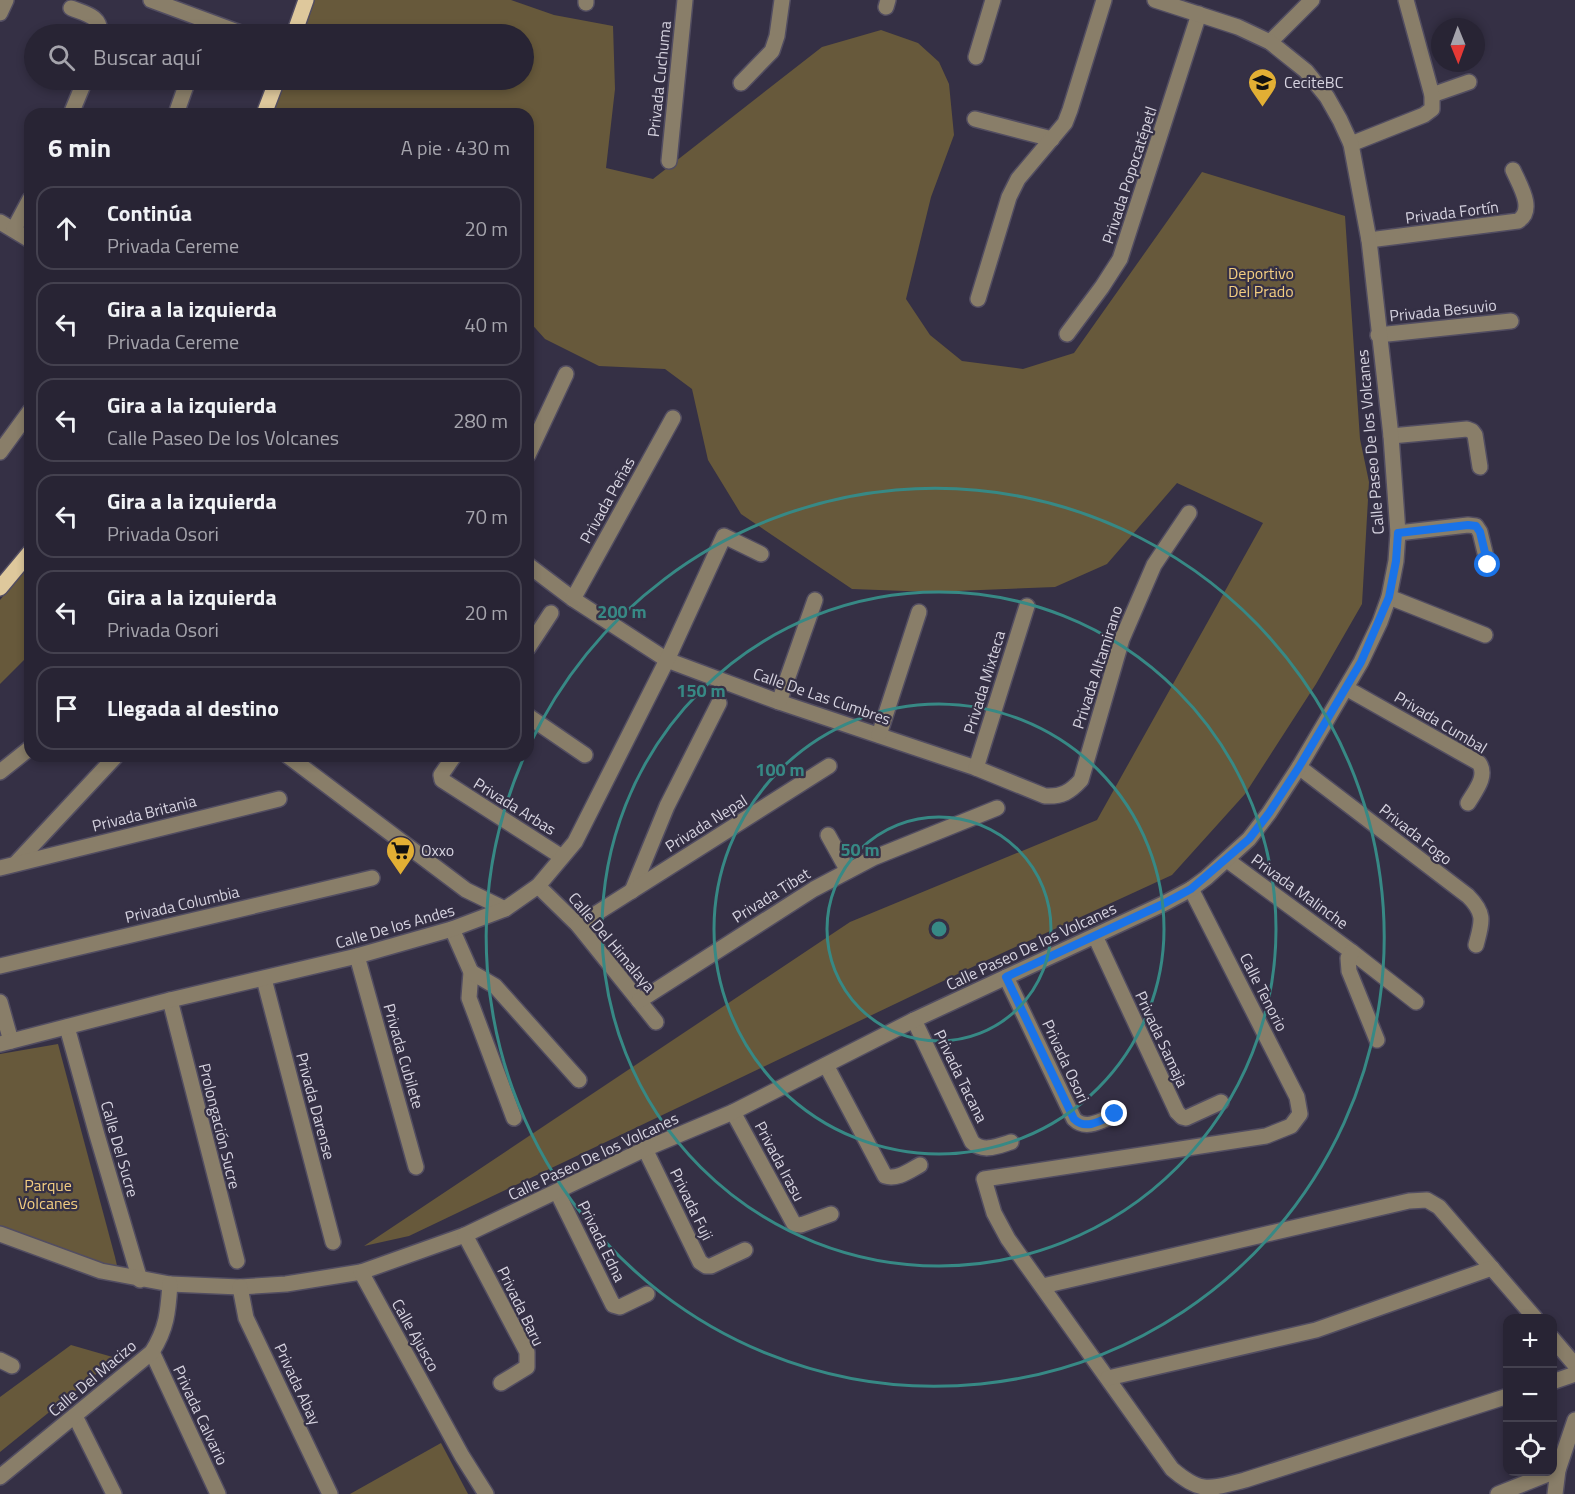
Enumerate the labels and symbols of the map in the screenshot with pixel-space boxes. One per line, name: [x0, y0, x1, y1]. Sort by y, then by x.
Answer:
north arrow: [1431, 18, 1485, 72]
street label: Privada Cuchuma: [641, 20, 677, 138]
school or university icon: CeciteBC: [1247, 66, 1279, 108]
place label: CeciteBC: [1284, 70, 1344, 94]
street label: Privada Popocatépetl: [1095, 103, 1163, 247]
street label: Privada Fortín: [1404, 194, 1500, 230]
park label: Deportivo Del Prado: [1228, 261, 1294, 303]
street label: Privada Besuvio: [1388, 292, 1498, 328]
street label: Calle Paseo De los Volcanes: [1350, 348, 1390, 536]
street label: Privada Peñas: [573, 452, 641, 548]
route start: [1474, 551, 1500, 577]
text: 200 m: [597, 598, 647, 625]
street label: Privada Altamirano: [1066, 602, 1128, 732]
street label: Privada Mixteca: [957, 627, 1011, 737]
street label: Calle De Las Cumbres: [750, 661, 894, 731]
text: 150 m: [676, 677, 726, 704]
street label: Privada Cumbal: [1390, 685, 1492, 759]
text: 100 m: [755, 756, 805, 783]
street label: Privada Arbas: [469, 771, 561, 841]
street label: Privada Britania: [89, 788, 199, 838]
street label: Privada Nepal: [660, 788, 752, 858]
street label: Privada Fogo: [1374, 798, 1458, 870]
supermarket icon: Oxxo: [384, 834, 416, 876]
text: 50 m: [840, 836, 880, 863]
place label: Oxxo: [421, 838, 454, 862]
street label: Privada Malinche: [1246, 847, 1354, 935]
street label: Privada Tibet: [727, 861, 815, 929]
street label: Privada Columbia: [122, 879, 242, 929]
street label: Calle Del Himalaya: [563, 887, 661, 997]
street label: Calle Paseo De los Volcanes: [942, 896, 1120, 996]
street label: Calle De los Andes: [333, 898, 457, 954]
centre of rings: [929, 919, 949, 939]
street label: Calle Tenorio: [1234, 949, 1294, 1035]
street label: Privada Samaja: [1129, 987, 1195, 1091]
street label: Privada Cubilete: [378, 1001, 430, 1111]
street label: Privada Osori: [1036, 1015, 1096, 1107]
street label: Privada Tacana: [928, 1025, 994, 1127]
street label: Privada Darense: [290, 1050, 342, 1162]
street label: Prolongación Sucre: [193, 1061, 247, 1191]
street label: Calle Del Sucre: [95, 1098, 145, 1200]
route end: [1101, 1100, 1127, 1126]
street label: Calle Paseo De los Volcanes: [504, 1106, 682, 1206]
street label: Privada Irasu: [749, 1117, 811, 1205]
street label: Privada Fuji: [664, 1164, 720, 1244]
park label: Parque Volcanes: [18, 1173, 78, 1215]
street label: Privada Edna: [572, 1196, 632, 1286]
street label: Privada Baru: [491, 1262, 551, 1350]
street label: Calle Ajusco: [386, 1294, 446, 1376]
street label: Calle Del Macizo: [43, 1334, 141, 1422]
street label: Privada Abay: [269, 1339, 328, 1429]
street label: Privada Calvario: [167, 1361, 235, 1469]

